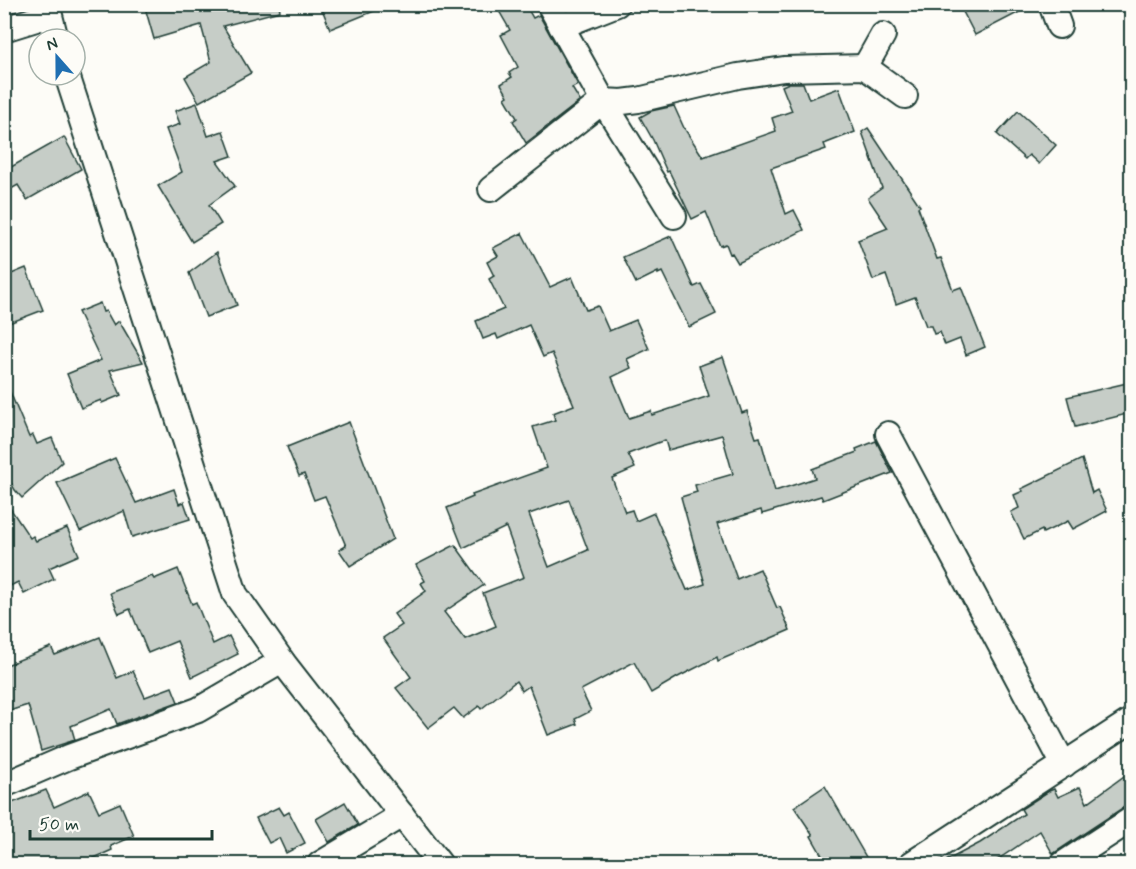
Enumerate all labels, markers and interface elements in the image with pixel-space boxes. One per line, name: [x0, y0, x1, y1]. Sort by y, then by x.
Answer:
north arrow: [27, 27, 87, 87]
text: N: [43, 33, 61, 56]
scale bar: [30, 803, 212, 841]
text: 50 m: [39, 813, 79, 837]

